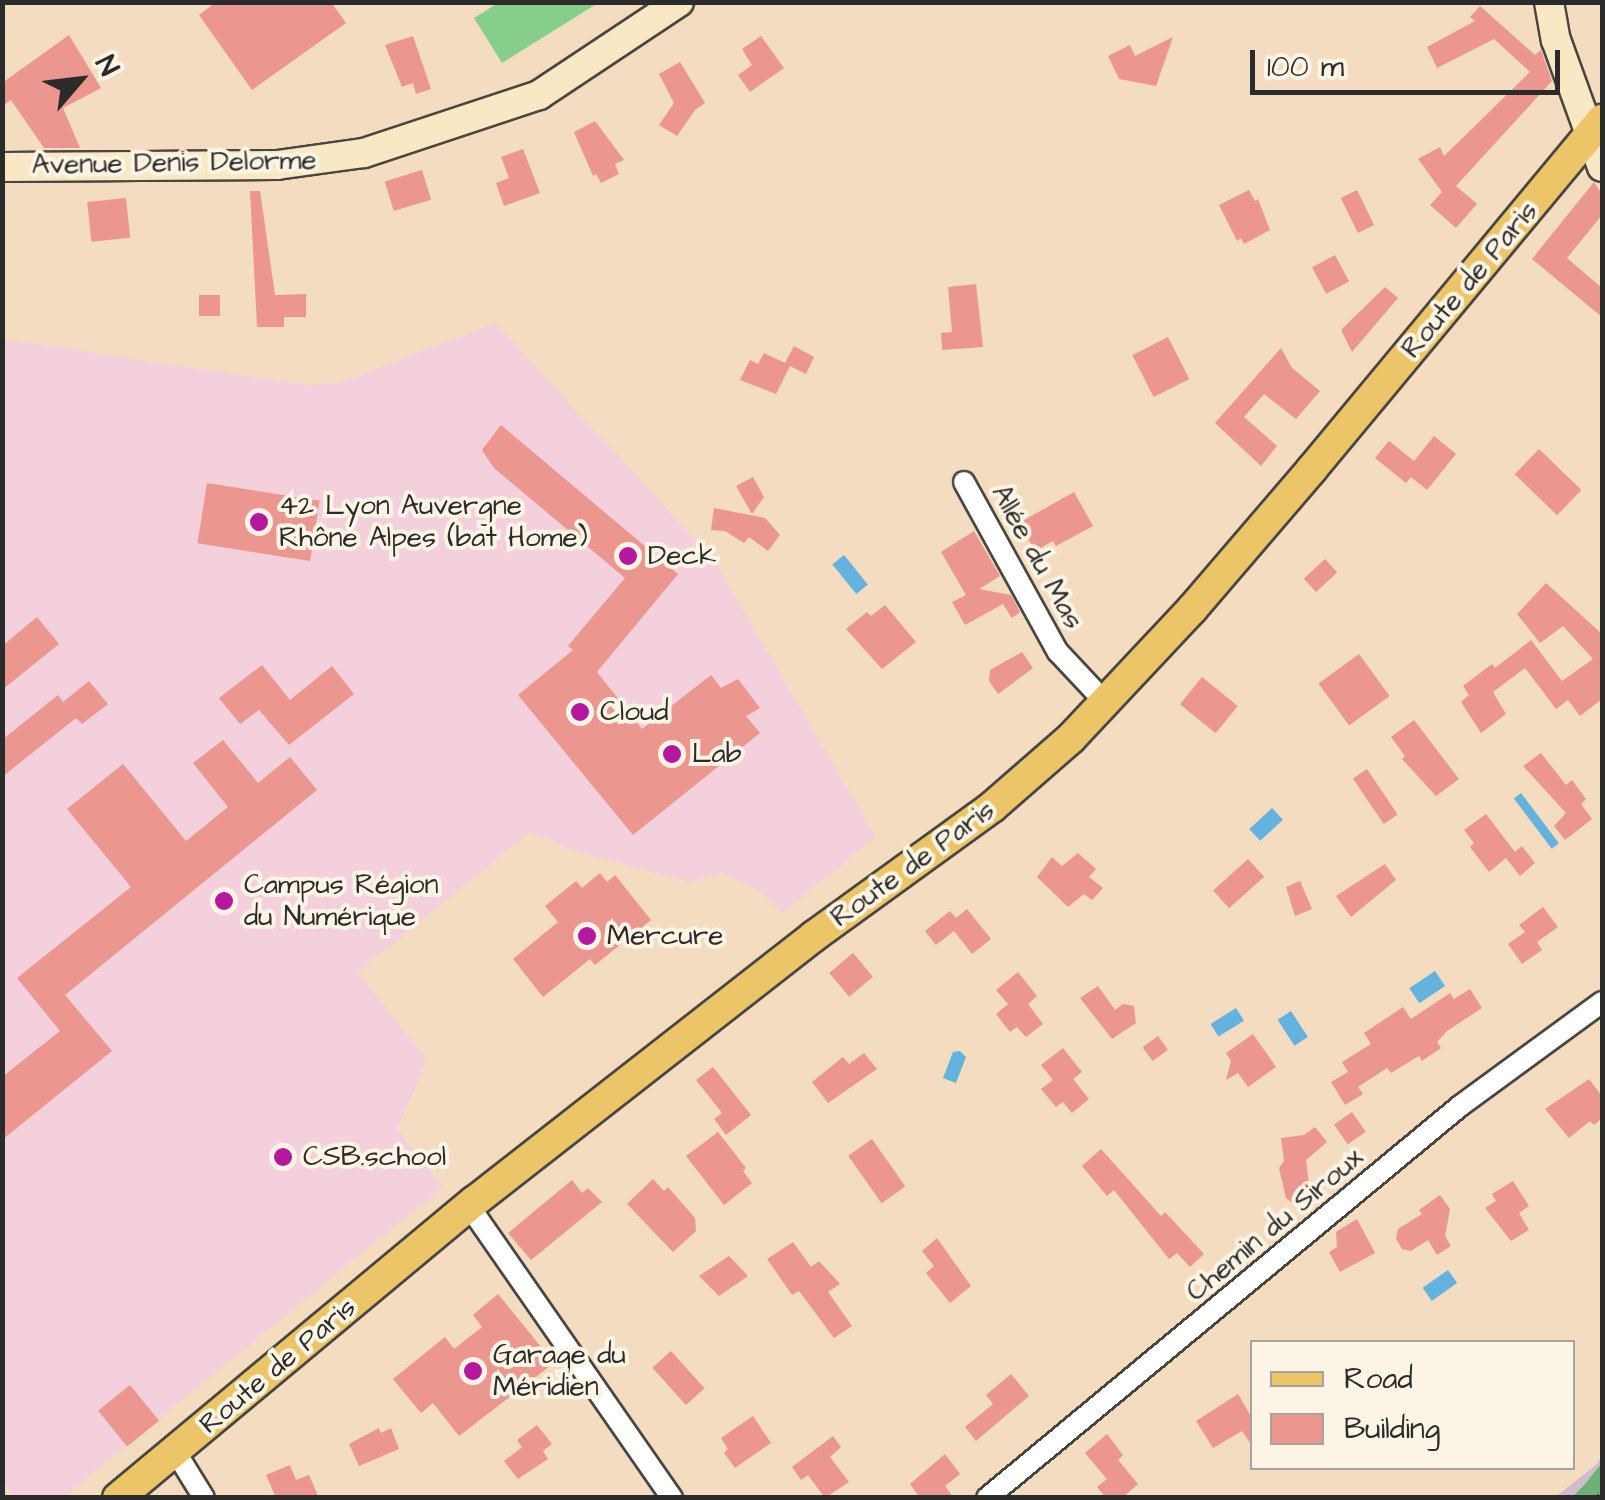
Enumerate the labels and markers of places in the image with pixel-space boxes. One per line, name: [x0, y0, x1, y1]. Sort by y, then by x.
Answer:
place label: 42 Lyon Auvergne Rhône Alpes (bat Home): [279, 489, 588, 555]
marker: 42 Lyon Auvergne Rhône Alpes (bat Home): [248, 511, 270, 533]
place label: Deck: [648, 539, 716, 573]
marker: Deck: [617, 545, 639, 567]
place label: Cloud: [600, 695, 669, 729]
marker: Cloud: [569, 701, 591, 723]
place label: Lab: [692, 737, 741, 771]
marker: Lab: [661, 743, 683, 765]
place label: Campus Région du Numérique: [244, 868, 438, 934]
marker: Campus Région du Numérique: [213, 890, 235, 912]
place label: Mercure: [607, 919, 723, 953]
marker: Mercure: [576, 925, 598, 947]
place label: CSB.school: [303, 1140, 446, 1174]
marker: CSB.school: [272, 1146, 294, 1168]
place label: Garage du Méridien: [493, 1338, 626, 1404]
marker: Garage du Méridien: [462, 1360, 484, 1382]

